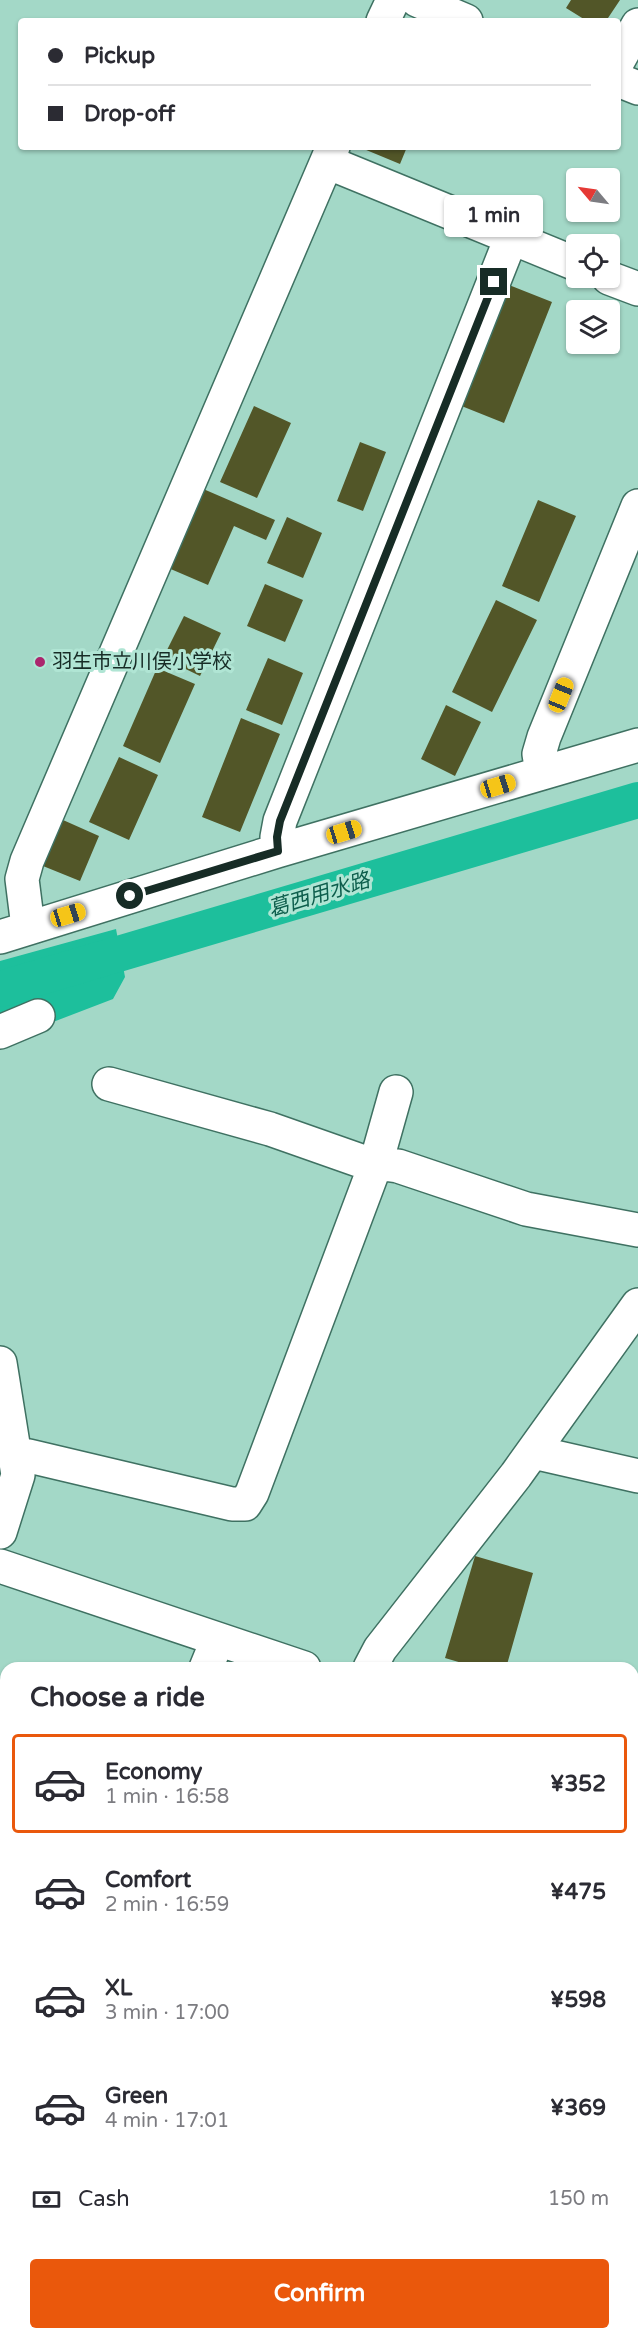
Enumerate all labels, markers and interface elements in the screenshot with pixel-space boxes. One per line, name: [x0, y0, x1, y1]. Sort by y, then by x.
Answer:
text: Pickup: [84, 43, 155, 69]
text: Drop-off: [84, 101, 175, 127]
north arrow: [566, 168, 620, 222]
map controls: [566, 168, 620, 354]
callout: 1 min: [444, 195, 544, 237]
text: 1 min: [467, 204, 520, 228]
button: locate: [566, 234, 620, 288]
route end: [480, 268, 507, 295]
button: layers: [566, 300, 620, 354]
place label: 羽生市立川俣小学校: [52, 650, 232, 674]
marker: 羽生市立川俣小学校: [33, 655, 47, 669]
car: [546, 675, 576, 715]
car: [478, 772, 518, 800]
car: [324, 818, 364, 846]
water label: 葛西用水路: [265, 867, 375, 922]
route start: [116, 882, 143, 909]
car: [48, 901, 88, 929]
text: Choose a ride: [30, 1681, 205, 1714]
icon: car: [33, 1757, 87, 1811]
text: Economy: [105, 1759, 202, 1785]
text: ¥352: [550, 1771, 606, 1797]
text: 1 min · 16:58: [105, 1785, 229, 1809]
icon: car: [33, 1865, 87, 1919]
text: Comfort: [105, 1867, 191, 1893]
text: ¥475: [550, 1879, 606, 1905]
text: 2 min · 16:59: [105, 1893, 229, 1917]
icon: car: [33, 1973, 87, 2027]
text: XL: [105, 1975, 132, 2001]
text: ¥598: [550, 1987, 606, 2013]
text: 3 min · 17:00: [105, 2001, 229, 2025]
icon: car: [33, 2081, 87, 2135]
text: Green: [105, 2083, 168, 2109]
text: ¥369: [550, 2095, 606, 2121]
text: 4 min · 17:01: [105, 2109, 229, 2133]
icon: cash: [30, 2183, 63, 2216]
text: Cash: [78, 2186, 130, 2212]
text: 150 m: [548, 2187, 609, 2211]
button: Confirm: [30, 2259, 609, 2328]

